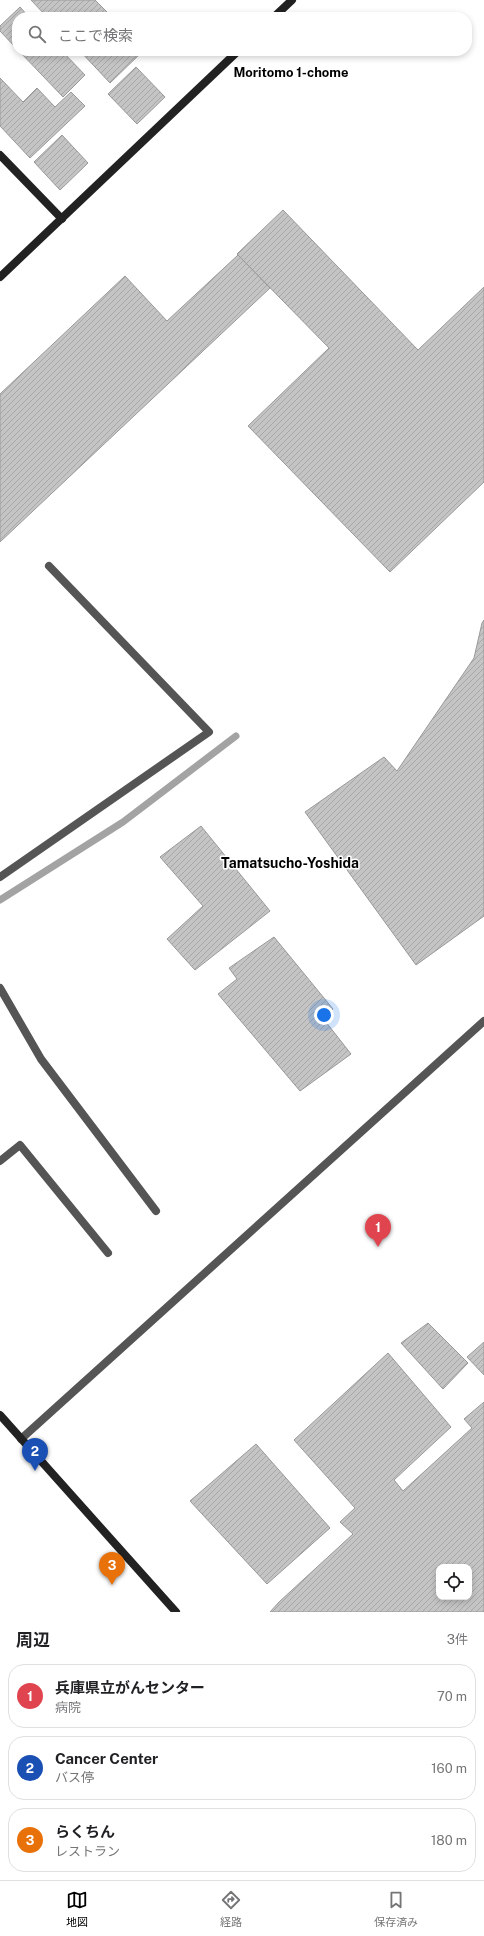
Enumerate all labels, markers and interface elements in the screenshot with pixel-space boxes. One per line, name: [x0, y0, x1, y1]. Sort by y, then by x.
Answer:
search box: [12, 12, 472, 56]
icon: search: [26, 23, 48, 45]
text: ここで検索: [58, 27, 133, 44]
district label: Moritomo 1-chome: [234, 65, 349, 80]
district label: Tamatsucho-Yoshida: [221, 855, 359, 871]
your location: [314, 1005, 334, 1025]
pin: 1: [365, 1214, 391, 1247]
pin: 2: [22, 1438, 48, 1471]
pin: 3: [99, 1552, 125, 1585]
map controls: [436, 1564, 472, 1600]
button: locate: [436, 1564, 472, 1600]
text: 周辺: [16, 1630, 50, 1650]
text: 3件: [447, 1632, 468, 1647]
text: 兵庫県立がんセンター: [55, 1679, 205, 1696]
text: 1: [27, 1689, 33, 1704]
text: 70 m: [437, 1689, 467, 1704]
text: 病院: [55, 1700, 81, 1715]
text: Cancer Center: [55, 1750, 158, 1767]
text: 2: [26, 1761, 34, 1776]
text: 160 m: [431, 1761, 467, 1776]
text: バス停: [55, 1770, 94, 1785]
text: らくちん: [55, 1823, 115, 1840]
text: 3: [26, 1833, 34, 1848]
text: 180 m: [431, 1833, 467, 1848]
text: レストラン: [55, 1844, 120, 1859]
tab: 地図: [66, 1889, 88, 1929]
tab: 経路: [220, 1889, 242, 1929]
tab: 保存済み: [374, 1889, 418, 1929]

